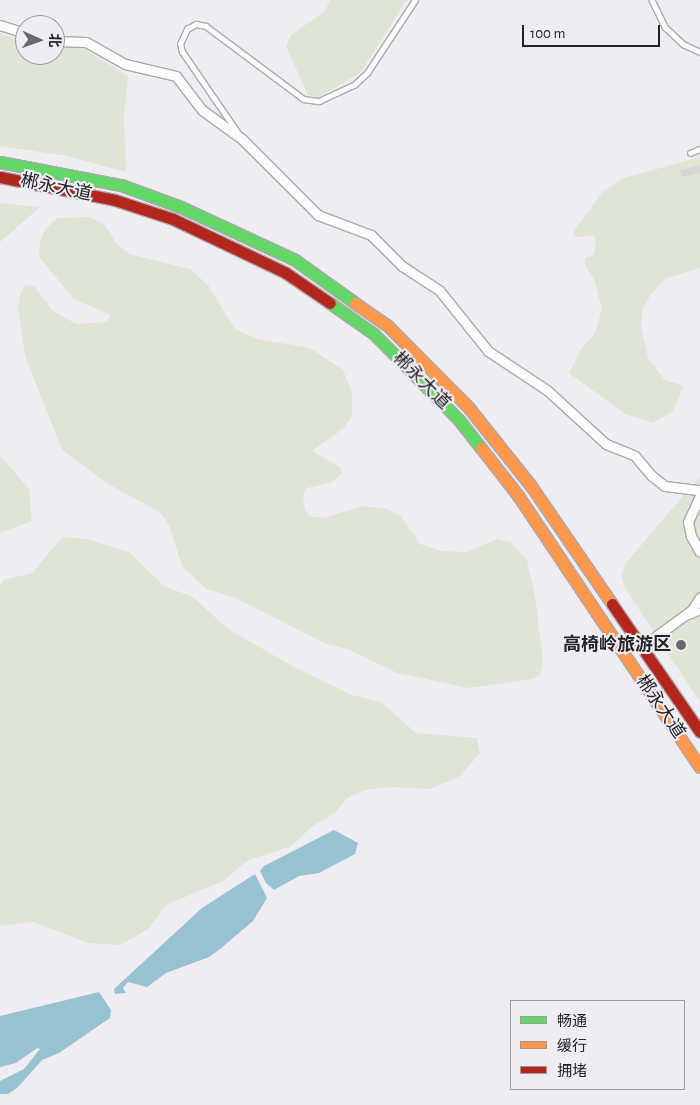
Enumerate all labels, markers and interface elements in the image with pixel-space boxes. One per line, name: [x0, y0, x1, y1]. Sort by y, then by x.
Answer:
north arrow: [15, 15, 65, 65]
scale bar: [525, 15, 662, 47]
text: 100 m: [530, 26, 565, 41]
text: 北: [47, 33, 61, 48]
street label: 郴永大道: [19, 170, 93, 206]
street label: 郴永大道: [388, 348, 454, 414]
place label: 高椅岭旅游区: [563, 634, 671, 656]
marker: 高椅岭旅游区: [675, 639, 687, 651]
street label: 郴永大道: [631, 671, 689, 743]
legend: [510, 1000, 685, 1090]
text: 畅通: [557, 1014, 587, 1029]
text: 缓行: [557, 1039, 587, 1054]
text: 拥堵: [557, 1064, 587, 1079]

